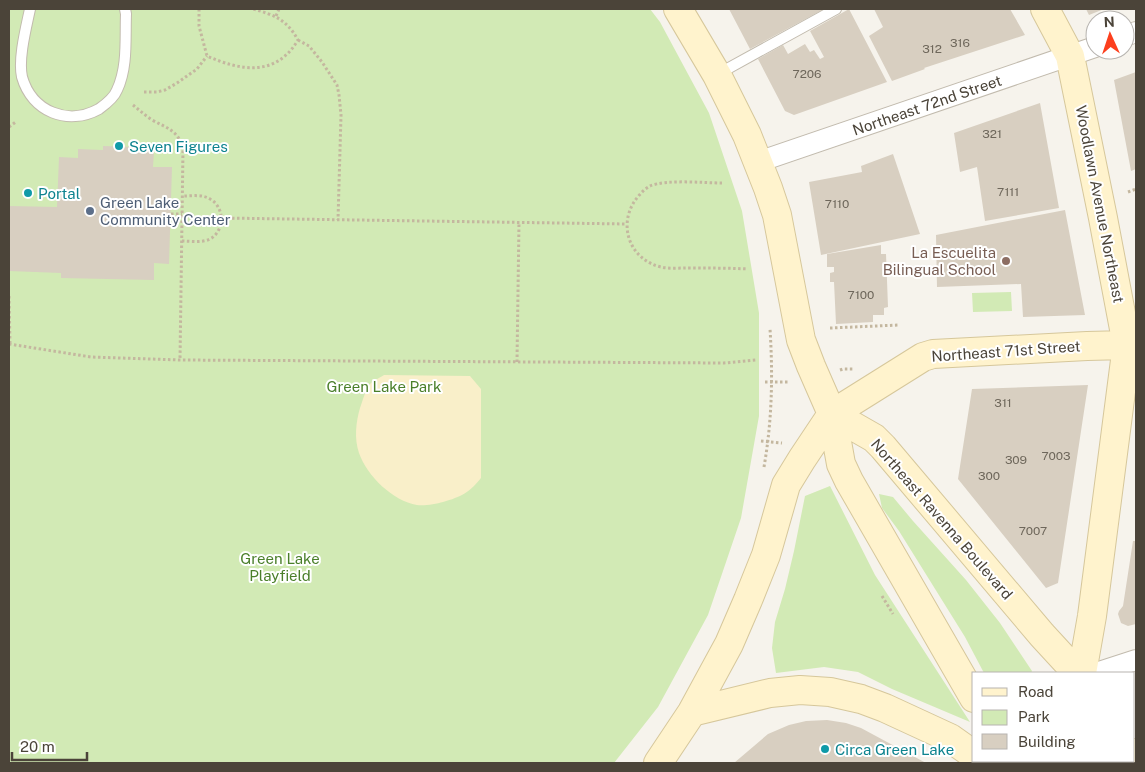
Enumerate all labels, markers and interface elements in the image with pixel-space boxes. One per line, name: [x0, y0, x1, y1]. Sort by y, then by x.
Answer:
north arrow: [1085, 10, 1135, 60]
text: N: [1103, 14, 1115, 30]
house number: 316: [950, 36, 970, 50]
house number: 312: [922, 42, 942, 56]
house number: 7206: [792, 67, 822, 81]
street label: Northeast 72nd Street: [850, 71, 1004, 139]
street label: Woodlawn Avenue Northeast: [1072, 104, 1128, 304]
house number: 321: [982, 127, 1002, 141]
place label: Seven Figures: [129, 138, 228, 155]
marker: Seven Figures: [113, 140, 125, 152]
place label: Portal: [38, 185, 80, 202]
house number: 7111: [997, 185, 1019, 199]
marker: Portal: [22, 187, 34, 199]
place label: Green Lake Community Center: [100, 194, 231, 228]
house number: 7110: [825, 197, 849, 211]
marker: Green Lake Community Center: [84, 205, 96, 217]
place label: La Escuelita Bilingual School: [883, 244, 996, 278]
marker: La Escuelita Bilingual School: [1000, 255, 1012, 267]
house number: 7100: [848, 288, 874, 302]
street label: Northeast 71st Street: [931, 337, 1081, 365]
park label: Green Lake Park: [327, 378, 441, 395]
house number: 311: [994, 396, 1012, 410]
street label: Northeast Ravenna Boulevard: [868, 435, 1016, 603]
house number: 7003: [1041, 449, 1071, 463]
house number: 309: [1005, 453, 1027, 467]
house number: 300: [978, 469, 1000, 483]
house number: 7007: [1019, 524, 1047, 538]
park label: Green Lake Playfield: [240, 550, 320, 584]
legend: [972, 672, 1135, 762]
text: Road: [1018, 683, 1054, 700]
text: Park: [1018, 708, 1050, 725]
scale bar: [12, 730, 88, 762]
text: Building: [1018, 733, 1076, 750]
text: 20 m: [20, 738, 55, 755]
place label: Circa Green Lake: [835, 741, 954, 758]
marker: Circa Green Lake: [819, 743, 831, 755]

